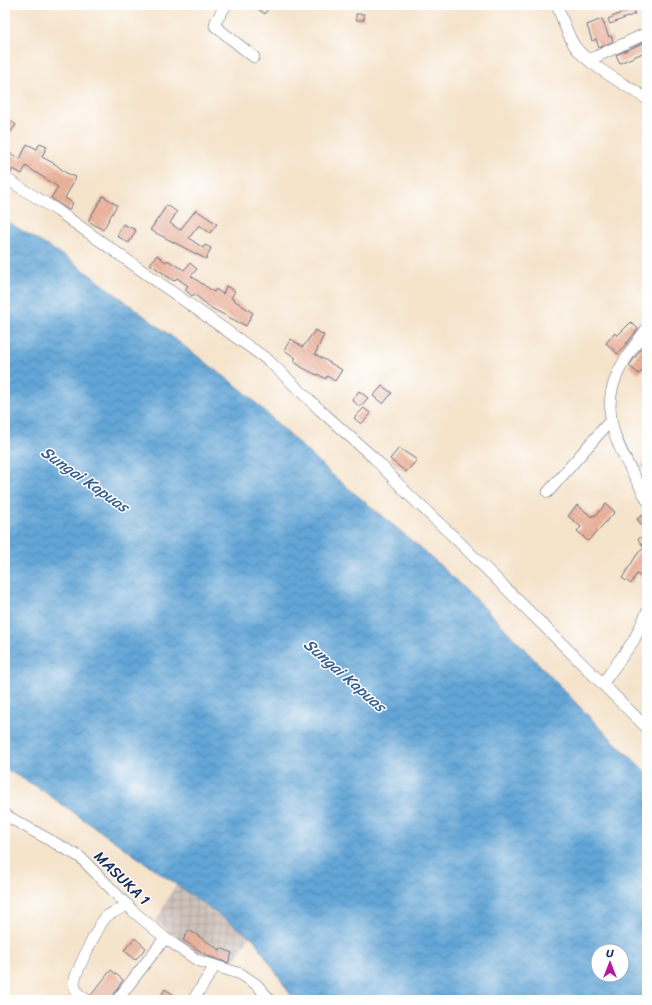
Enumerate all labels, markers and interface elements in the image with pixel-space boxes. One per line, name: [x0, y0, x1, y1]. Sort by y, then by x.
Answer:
water label: Sungai Kapuas: [35, 438, 137, 522]
water label: Sungai Kapuas: [297, 631, 395, 721]
street label: MASUKA 1: [88, 844, 156, 912]
north arrow: [590, 943, 630, 983]
text: U: [606, 944, 614, 963]

